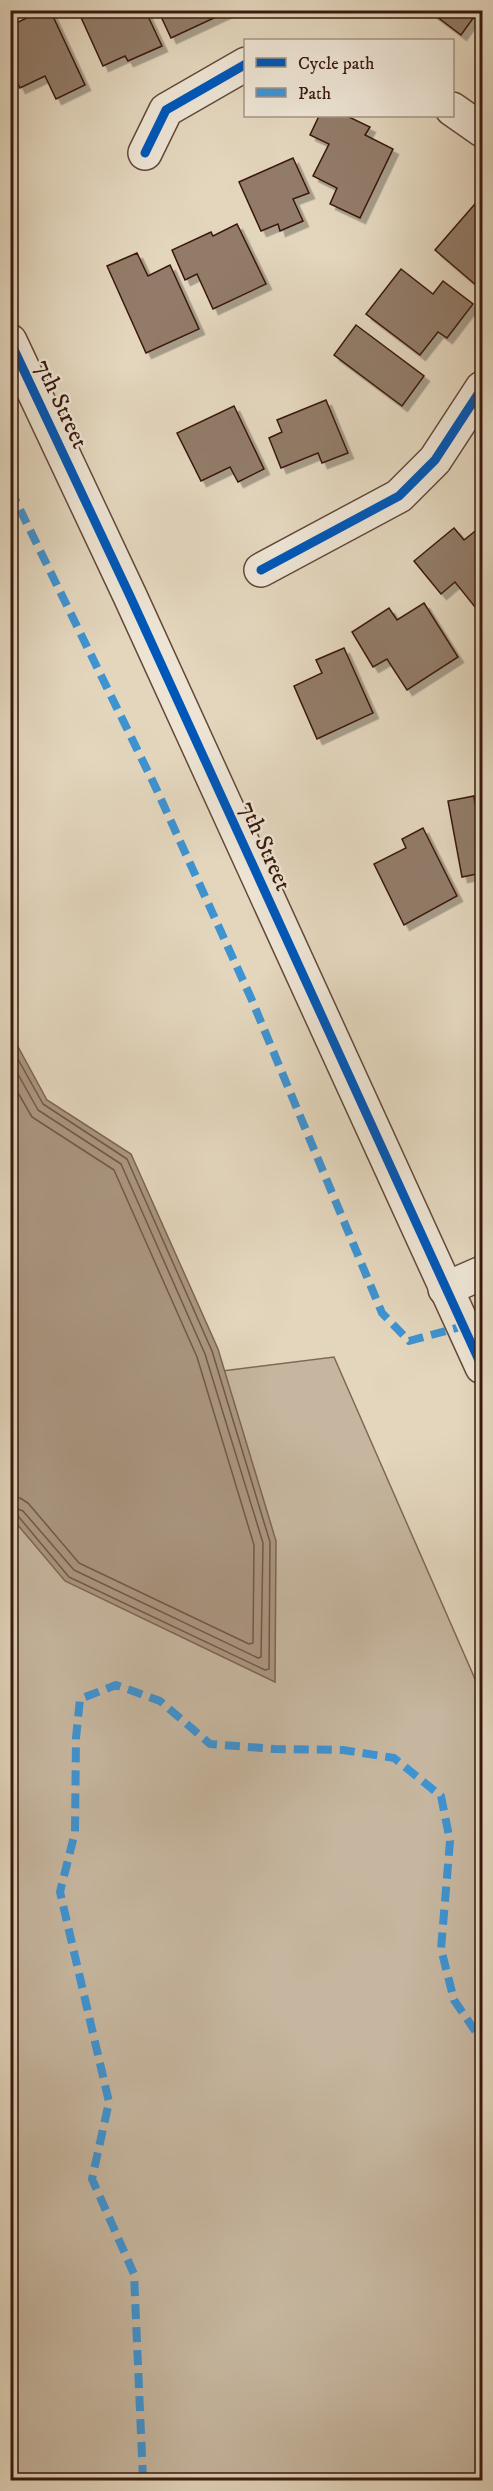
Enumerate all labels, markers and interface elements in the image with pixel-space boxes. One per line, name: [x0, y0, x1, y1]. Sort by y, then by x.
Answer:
legend: [244, 39, 454, 117]
text: Cycle path: [298, 53, 375, 75]
text: Path: [298, 83, 332, 105]
street label: 7th Street: [27, 355, 95, 454]
street label: 7th Street: [232, 797, 298, 896]

